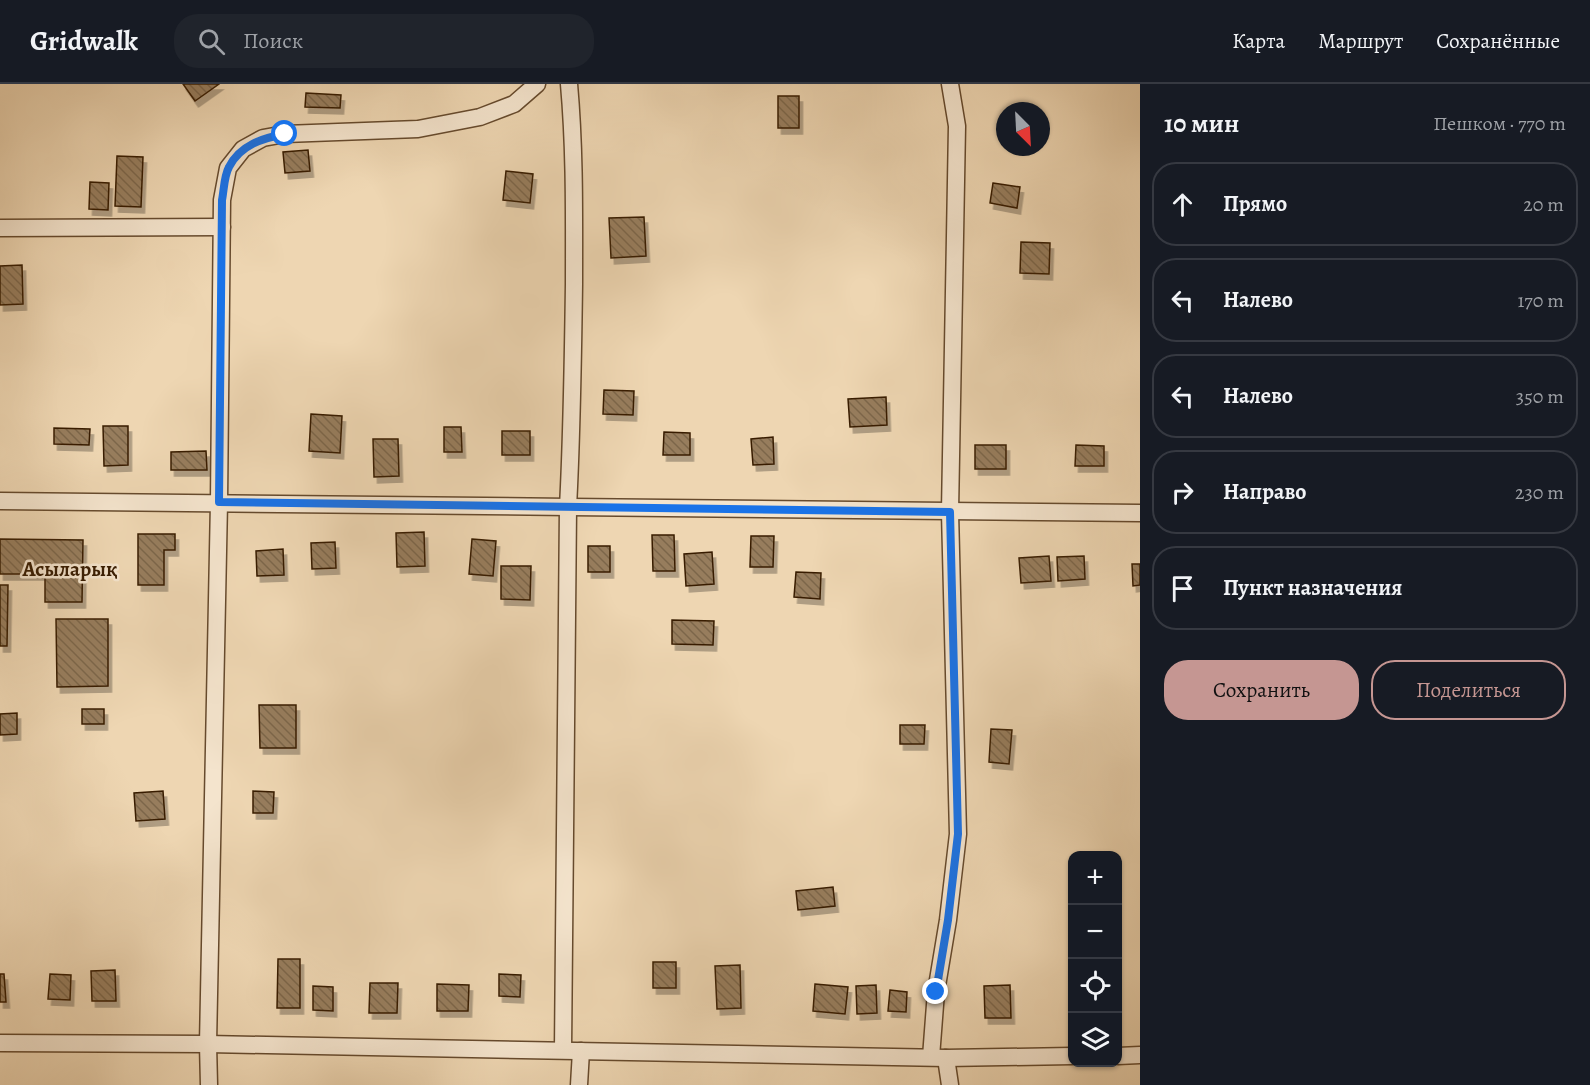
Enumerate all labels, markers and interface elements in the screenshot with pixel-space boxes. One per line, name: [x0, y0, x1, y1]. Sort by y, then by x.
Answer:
search box: [174, 14, 594, 68]
text: Gridwalk: [30, 22, 138, 60]
icon: search: [195, 25, 228, 58]
text: Поиск: [243, 26, 303, 56]
text: Карта: [1232, 27, 1285, 55]
text: Маршрут: [1318, 27, 1403, 55]
text: Сохранённые: [1436, 27, 1560, 55]
north arrow: [996, 102, 1050, 156]
text: 10 мин: [1164, 106, 1239, 141]
text: Пешком · 770 m: [1433, 110, 1566, 137]
route start: [271, 120, 297, 146]
icon: ahead: [1166, 188, 1199, 221]
text: Прямо: [1223, 189, 1287, 219]
text: 20 m: [1523, 191, 1564, 218]
icon: left: [1166, 284, 1199, 317]
text: Налево: [1223, 285, 1293, 315]
text: 170 m: [1518, 287, 1564, 314]
icon: left: [1166, 380, 1199, 413]
text: Налево: [1223, 381, 1293, 411]
text: 350 m: [1516, 383, 1564, 410]
icon: right: [1166, 476, 1199, 509]
text: Направо: [1223, 477, 1306, 507]
text: 230 m: [1515, 479, 1564, 506]
district label: Асыларық: [22, 555, 118, 583]
icon: arrive: [1166, 572, 1199, 605]
text: Пункт назначения: [1223, 573, 1402, 603]
button: Сохранить: [1164, 660, 1359, 720]
button: Поделиться: [1371, 660, 1566, 720]
map controls: [1068, 851, 1122, 1067]
button: +: [1068, 851, 1122, 905]
button: −: [1068, 905, 1122, 959]
button: locate: [1068, 959, 1122, 1013]
route end: [922, 978, 948, 1004]
button: layers: [1068, 1013, 1122, 1067]

